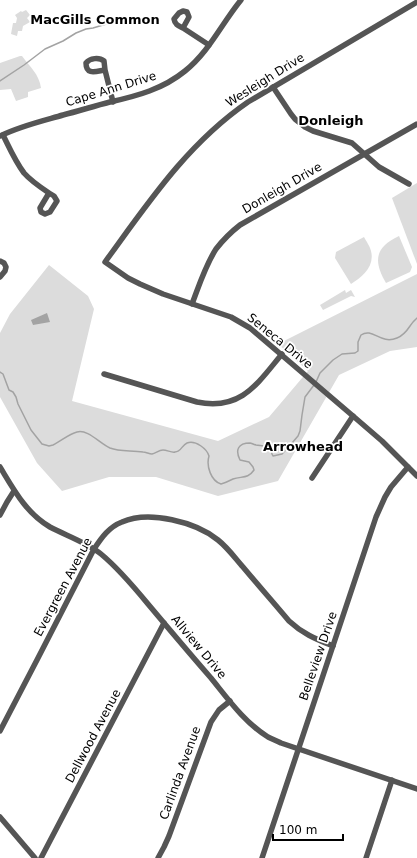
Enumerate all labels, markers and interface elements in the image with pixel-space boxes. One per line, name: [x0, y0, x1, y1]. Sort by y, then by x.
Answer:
district label: MacGills Common: [30, 12, 160, 27]
street label: Wesleigh Drive: [223, 50, 307, 110]
street label: Cape Ann Drive: [64, 69, 158, 109]
district label: Donleigh: [298, 113, 364, 128]
street label: Donleigh Drive: [240, 160, 324, 216]
street label: Seneca Drive: [245, 310, 315, 372]
district label: Arrowhead: [263, 439, 343, 454]
street label: Evergreen Avenue: [31, 535, 95, 639]
street label: Belleview Drive: [296, 610, 340, 702]
street label: Allview Drive: [168, 612, 230, 682]
street label: Dellwood Avenue: [62, 687, 124, 785]
street label: Carlinda Avenue: [157, 724, 203, 822]
scale bar: [273, 816, 343, 842]
text: 100 m: [279, 823, 317, 837]

